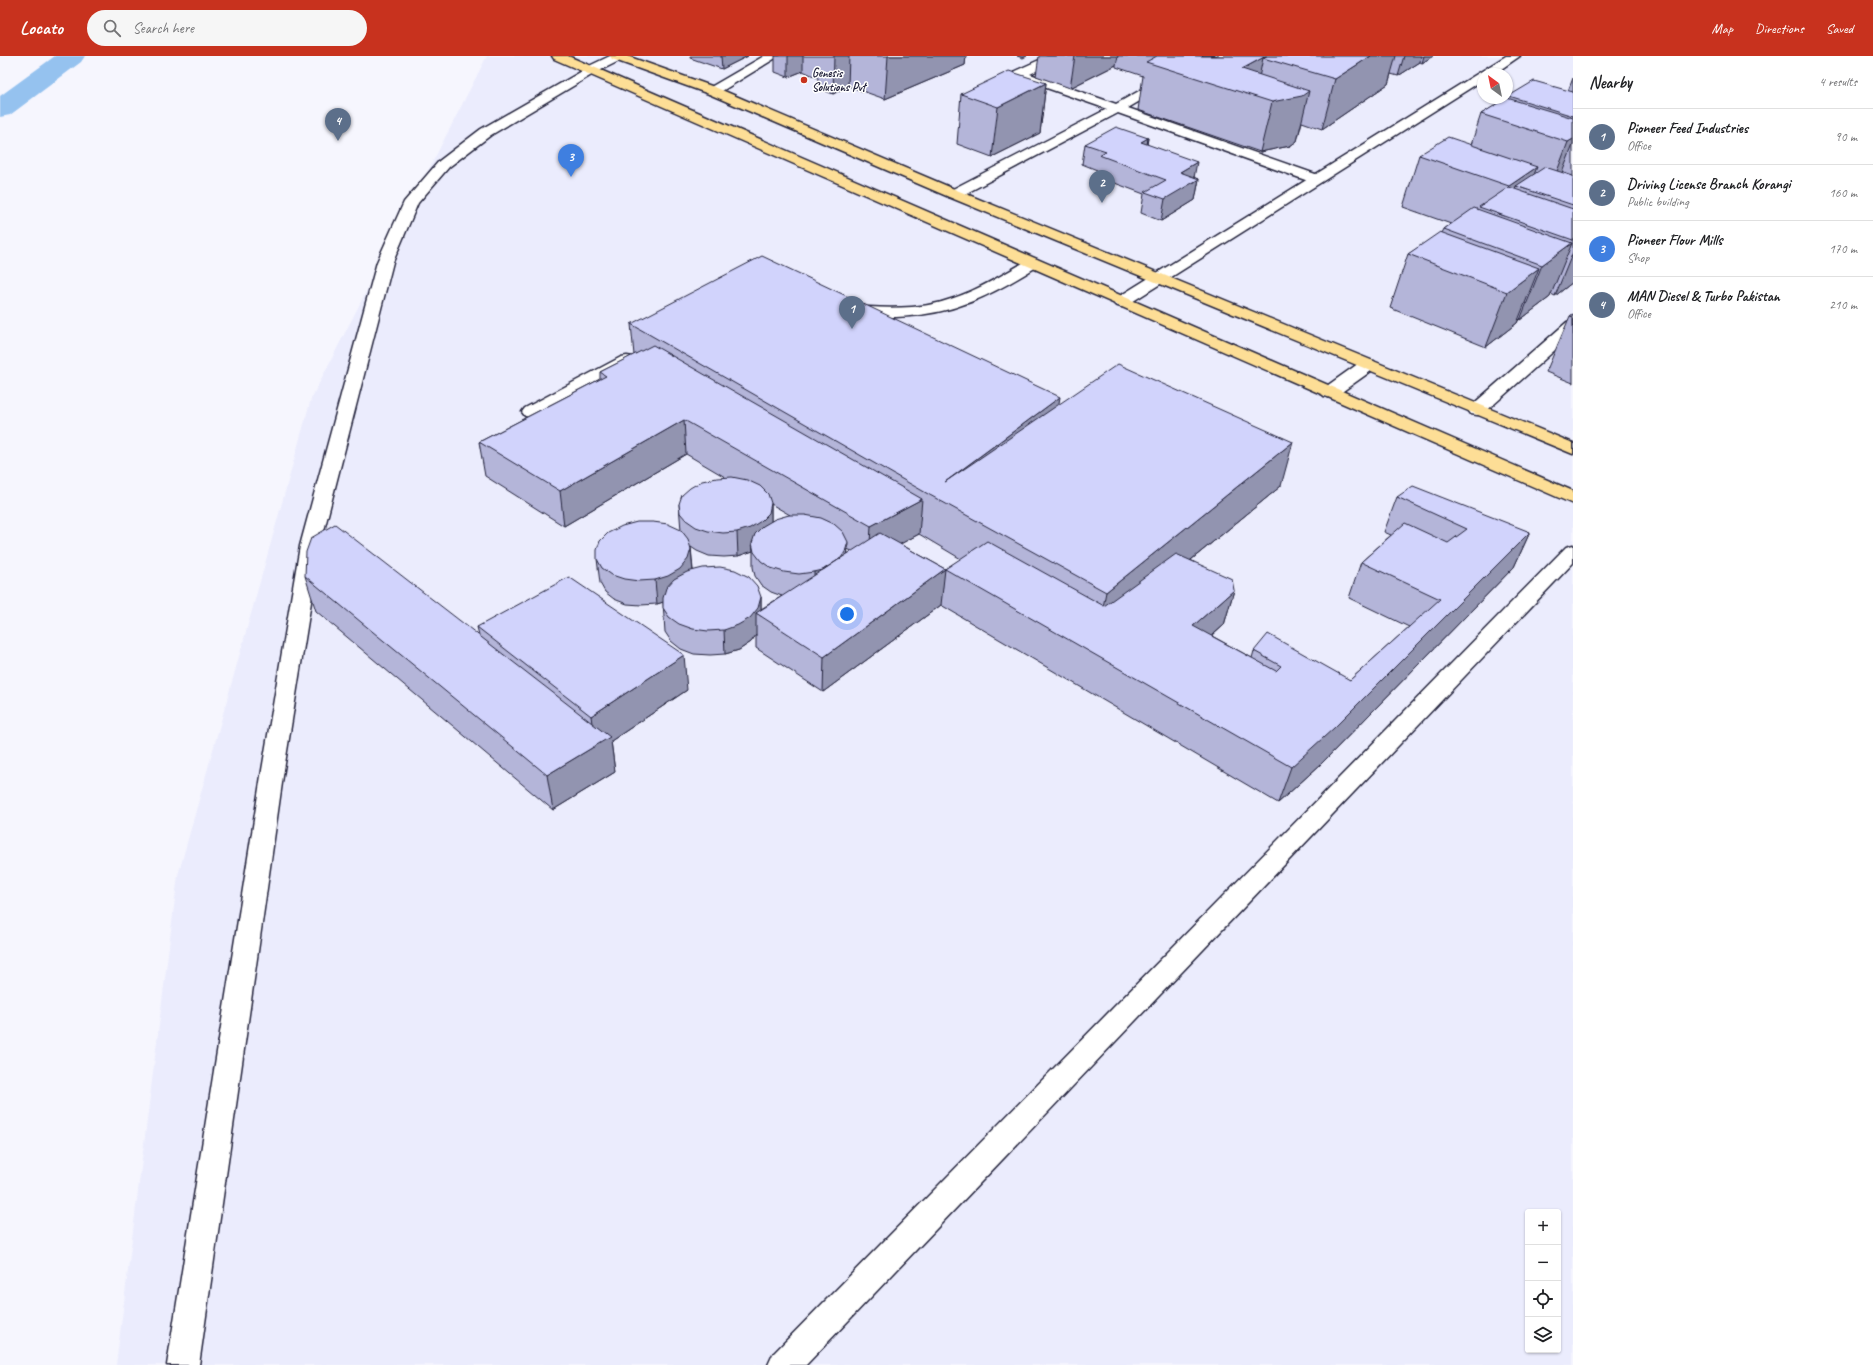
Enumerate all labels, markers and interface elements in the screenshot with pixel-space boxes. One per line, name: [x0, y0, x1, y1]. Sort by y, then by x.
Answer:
search box: [87, 10, 367, 46]
text: Locato: [20, 16, 63, 40]
icon: search: [101, 17, 123, 39]
text: Search here: [133, 19, 194, 38]
text: Map: [1712, 20, 1733, 37]
text: Directions: [1755, 20, 1804, 37]
text: Saved: [1826, 20, 1853, 37]
place label: Genesis Solutions Pvt: [812, 65, 868, 95]
north arrow: [1477, 68, 1513, 104]
text: Nearby: [1589, 72, 1632, 93]
text: 4 results: [1819, 74, 1857, 90]
marker: Genesis Solutions Pvt: [799, 75, 809, 85]
pin: 4: [325, 108, 351, 141]
text: Pioneer Feed Industries: [1627, 119, 1748, 138]
text: 1: [1599, 129, 1605, 145]
text: 90 m: [1835, 129, 1857, 145]
text: Office: [1627, 138, 1651, 154]
pin: 3: [558, 144, 584, 177]
pin: 2: [1089, 170, 1115, 203]
text: Driving License Branch Korangi: [1627, 175, 1790, 194]
text: 2: [1599, 185, 1605, 201]
text: 160 m: [1829, 185, 1857, 201]
text: Public building: [1627, 194, 1689, 210]
text: Pioneer Flour Mills: [1627, 231, 1723, 250]
text: 3: [1599, 241, 1605, 257]
text: 170 m: [1829, 241, 1857, 257]
text: Shop: [1627, 250, 1649, 266]
text: MAN Diesel & Turbo Pakistan: [1627, 287, 1780, 306]
pin: 1: [839, 296, 865, 329]
text: 4: [1599, 297, 1605, 313]
text: 210 m: [1829, 297, 1857, 313]
text: Office: [1627, 306, 1651, 322]
your location: [837, 604, 857, 624]
map controls: [1525, 1209, 1561, 1353]
button: +: [1525, 1209, 1561, 1245]
button: −: [1525, 1245, 1561, 1281]
button: locate: [1525, 1281, 1561, 1317]
button: layers: [1525, 1317, 1561, 1353]

